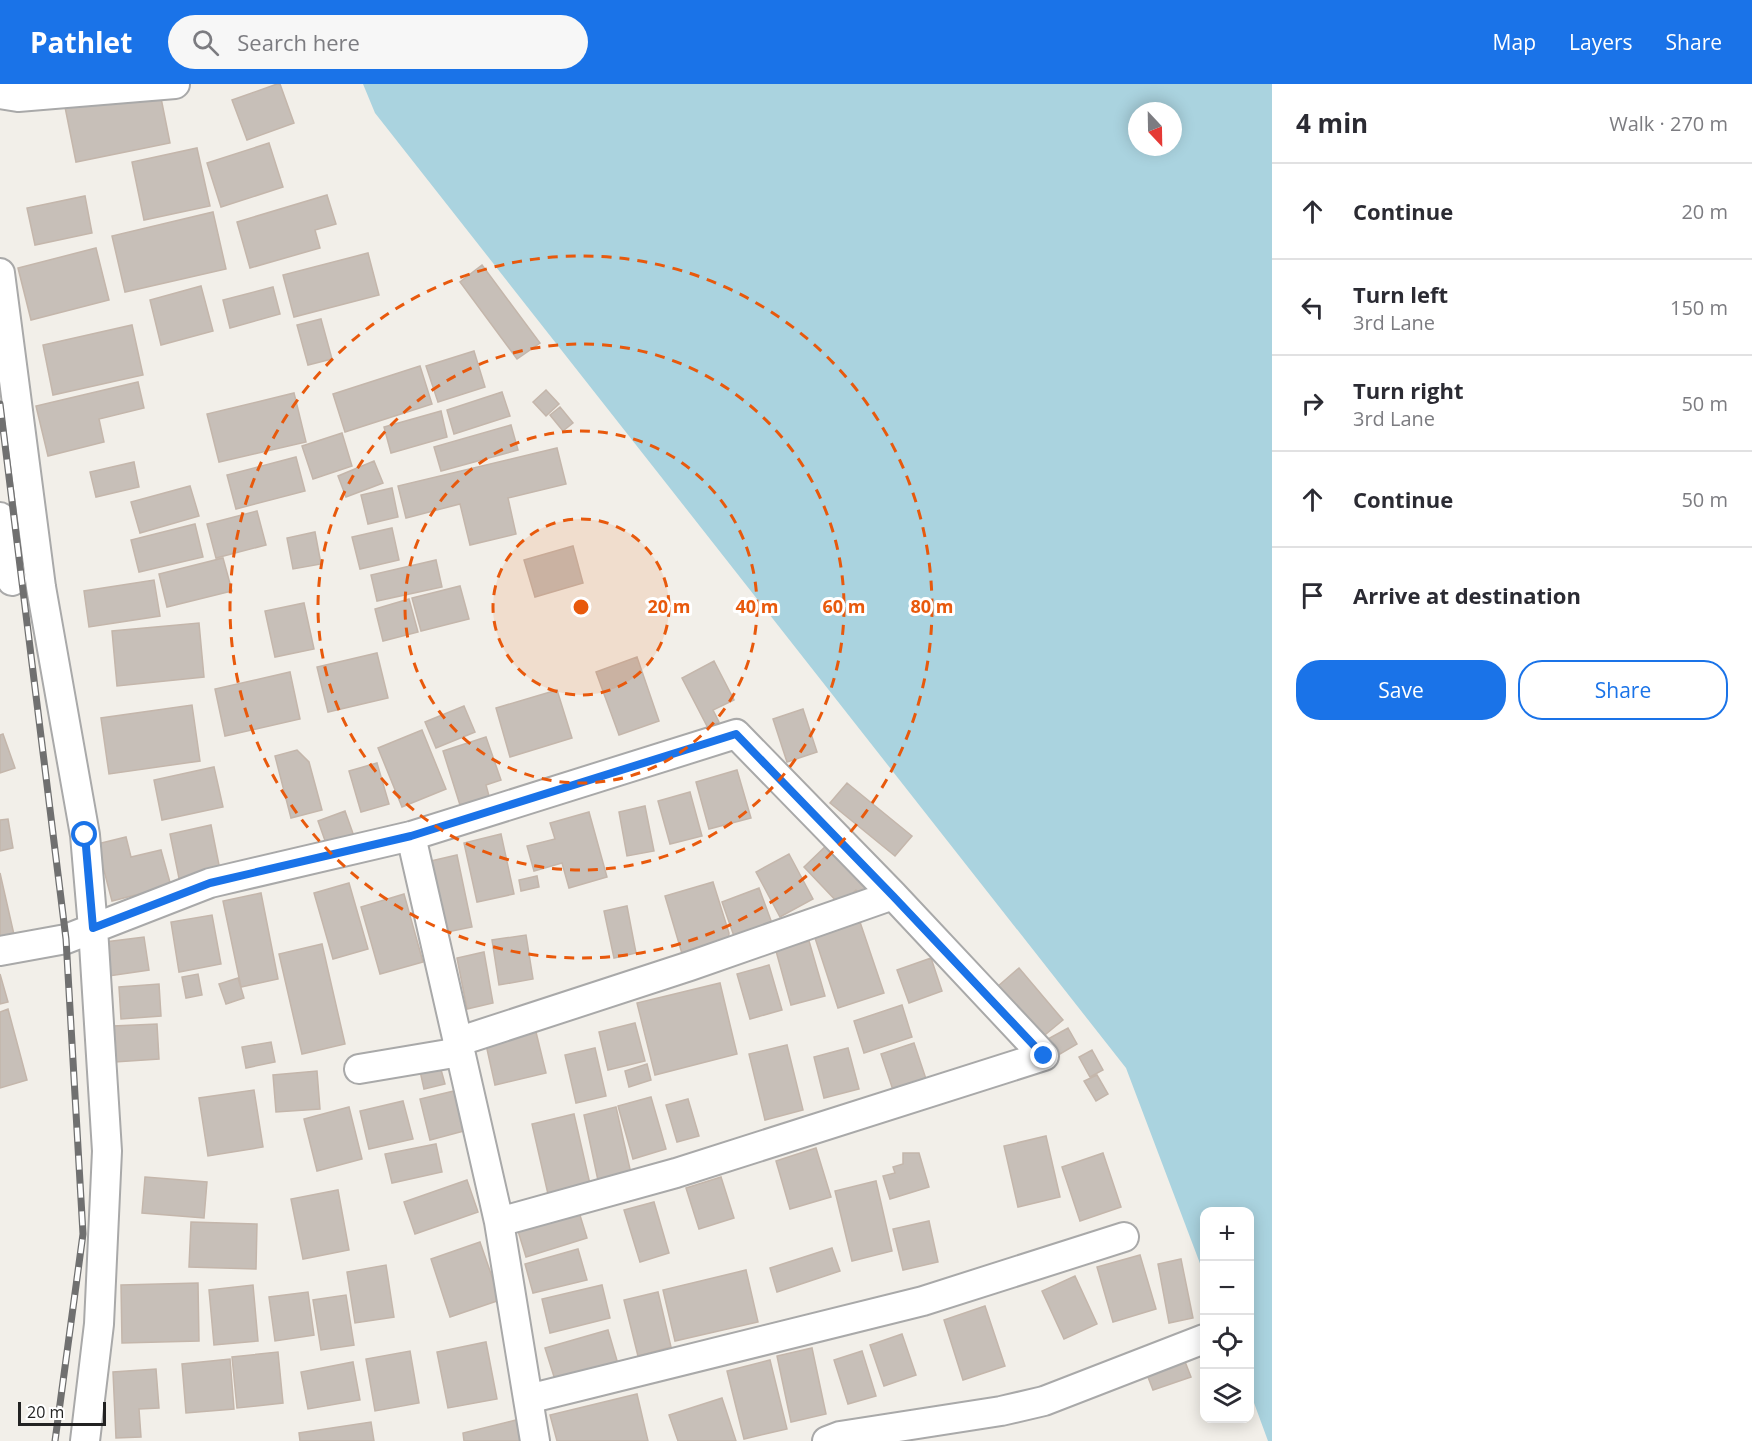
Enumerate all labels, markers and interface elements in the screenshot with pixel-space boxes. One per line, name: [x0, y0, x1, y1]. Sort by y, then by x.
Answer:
search box: [168, 15, 588, 69]
text: Pathlet: [30, 23, 132, 61]
icon: search: [189, 26, 222, 59]
text: Search here: [237, 27, 360, 57]
text: Map: [1493, 28, 1536, 56]
text: Layers: [1569, 28, 1633, 56]
text: Share: [1666, 28, 1722, 56]
north arrow: [1128, 102, 1182, 156]
text: 4 min: [1296, 105, 1368, 141]
text: Walk · 270 m: [1609, 110, 1728, 137]
icon: ahead: [1296, 195, 1329, 228]
text: Continue: [1353, 196, 1453, 226]
text: 20 m: [1681, 198, 1728, 225]
text: Turn left: [1353, 279, 1448, 309]
icon: left: [1296, 291, 1329, 324]
text: 150 m: [1670, 294, 1728, 321]
text: 3rd Lane: [1353, 309, 1435, 336]
text: Turn right: [1353, 375, 1464, 405]
icon: right: [1296, 387, 1329, 420]
text: 50 m: [1681, 390, 1728, 417]
text: 3rd Lane: [1353, 405, 1435, 432]
icon: ahead: [1296, 483, 1329, 516]
text: Continue: [1353, 484, 1453, 514]
text: 50 m: [1681, 486, 1728, 513]
icon: arrive: [1296, 579, 1329, 612]
text: Arrive at destination: [1353, 580, 1581, 610]
text: 20 m: [648, 594, 690, 618]
text: 40 m: [736, 594, 778, 618]
text: 60 m: [823, 594, 865, 618]
text: 80 m: [911, 594, 953, 618]
centre of rings: [571, 597, 591, 617]
button: Save: [1296, 660, 1506, 720]
button: Share: [1518, 660, 1728, 720]
route start: [71, 821, 97, 847]
route end: [1030, 1042, 1056, 1068]
map controls: [1200, 1207, 1254, 1423]
button: +: [1200, 1207, 1254, 1261]
button: −: [1200, 1261, 1254, 1315]
button: locate: [1200, 1315, 1254, 1369]
button: layers: [1200, 1369, 1254, 1423]
scale bar: [18, 1399, 106, 1426]
text: 20 m: [27, 1401, 64, 1423]

